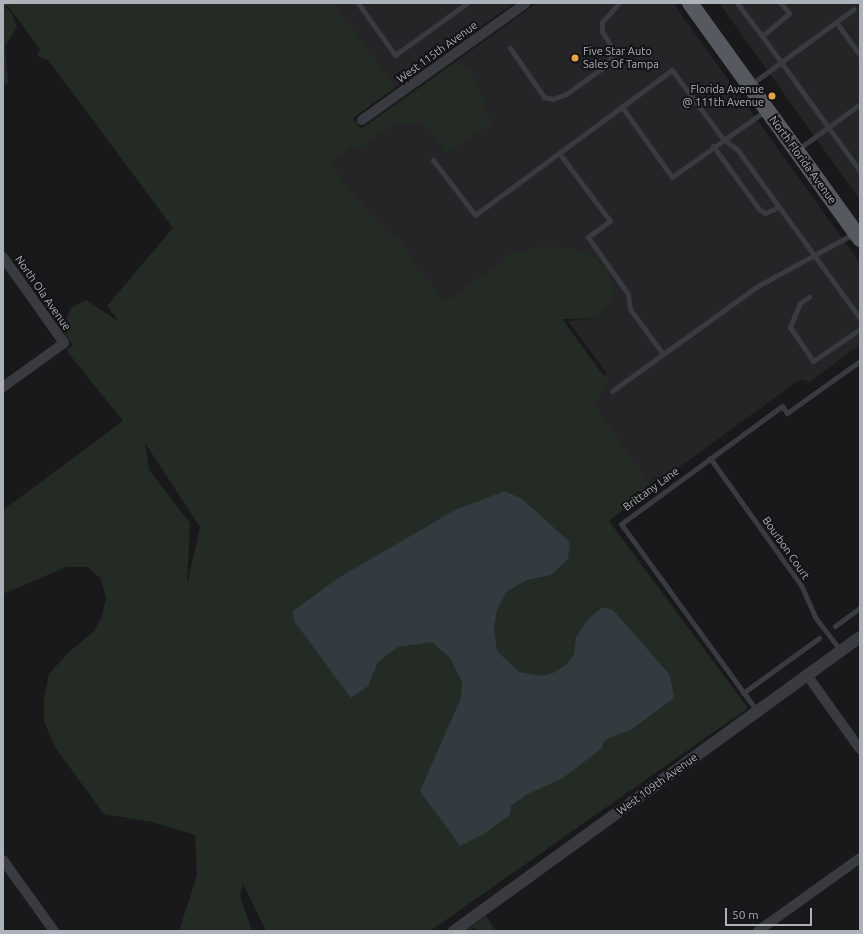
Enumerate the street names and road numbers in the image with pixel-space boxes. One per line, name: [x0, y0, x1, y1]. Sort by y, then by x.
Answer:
street label: West 115th Avenue: [394, 18, 480, 86]
street label: North Florida Avenue: [767, 114, 839, 206]
street label: North Ola Avenue: [12, 253, 74, 333]
street label: Brittany Lane: [621, 464, 681, 514]
street label: Bourbon Court: [760, 514, 812, 582]
street label: West 109th Avenue: [614, 750, 700, 818]

